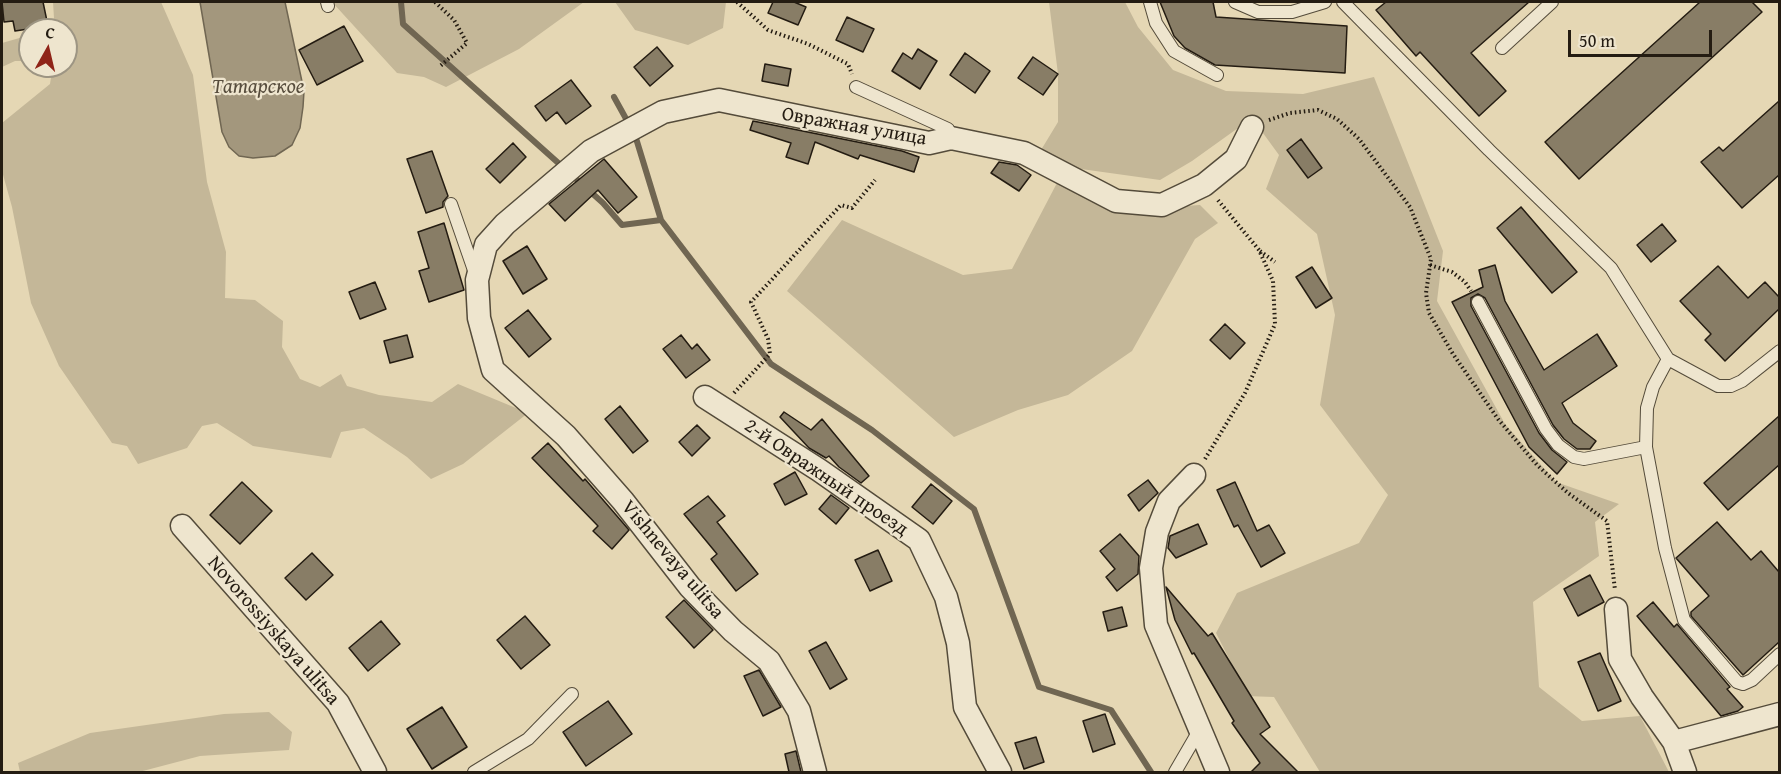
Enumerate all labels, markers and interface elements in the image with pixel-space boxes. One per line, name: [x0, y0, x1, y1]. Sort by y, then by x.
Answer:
north arrow: [18, 18, 78, 78]
scale bar: [1571, 18, 1715, 56]
text: С: [44, 20, 56, 45]
text: 50 m: [1579, 27, 1615, 54]
water label: Татарское: [212, 75, 304, 101]
street label: Овражная улица: [780, 102, 928, 152]
street label: 2-й Овражный проезд: [739, 414, 913, 542]
street label: Vishnevaya ulitsa: [615, 496, 729, 624]
street label: Novorossiyskaya ulitsa: [202, 551, 344, 711]

